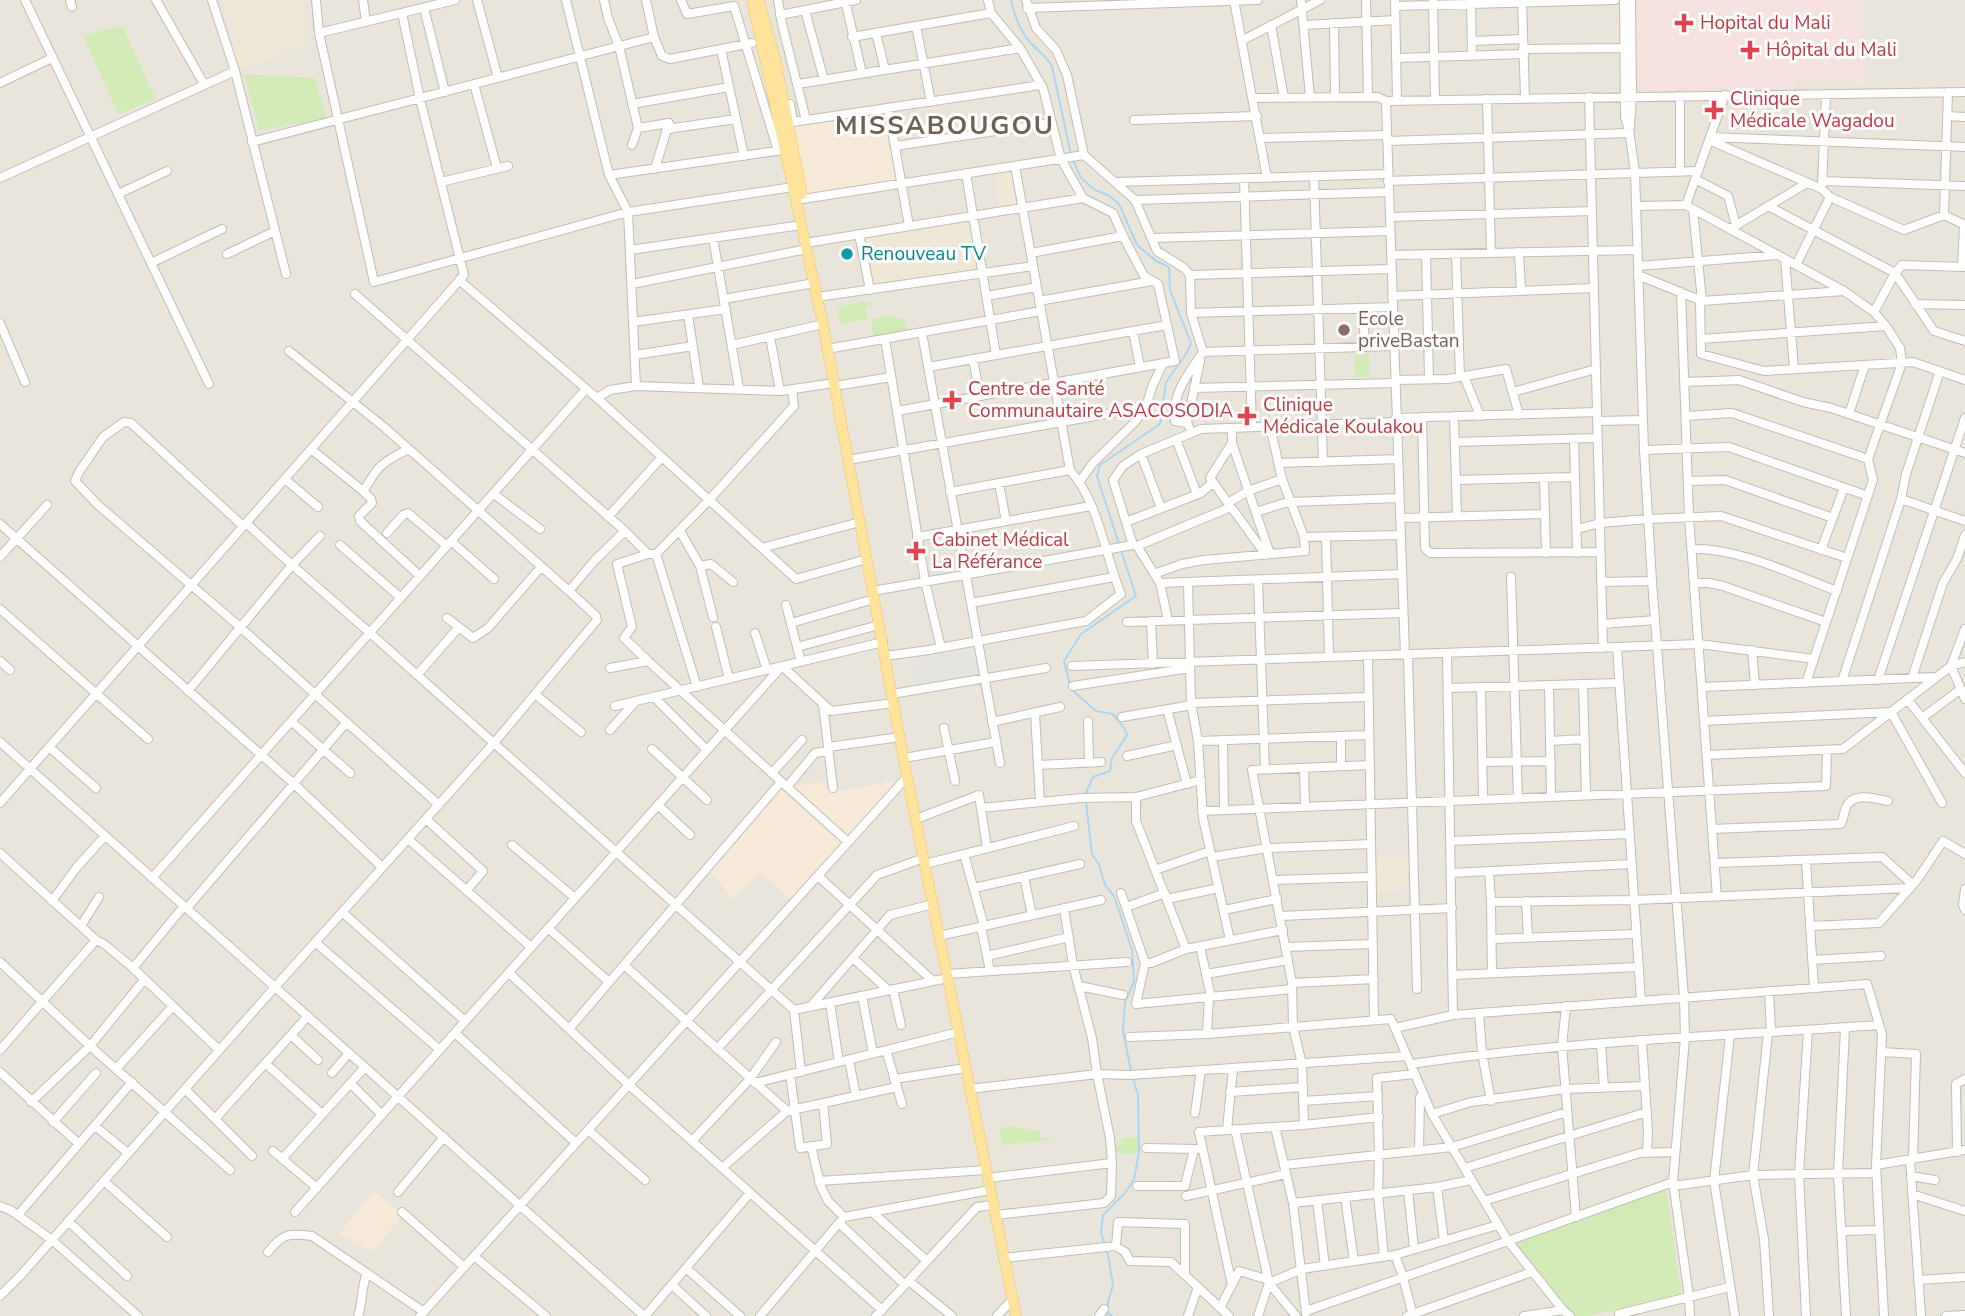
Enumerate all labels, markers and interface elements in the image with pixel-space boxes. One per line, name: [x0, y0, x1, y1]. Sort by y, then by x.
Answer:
place label: Hopital du Mali: [1700, 10, 1831, 36]
marker: Hopital du Mali: [1674, 13, 1694, 33]
place label: Hôpital du Mali: [1766, 37, 1897, 63]
marker: Hôpital du Mali: [1740, 40, 1760, 60]
place label: Clinique Médicale Wagadou: [1730, 86, 1895, 134]
marker: Clinique Médicale Wagadou: [1704, 100, 1724, 120]
district label: MISSABOUGOU: [835, 108, 1055, 143]
place label: Renouveau TV: [861, 241, 987, 267]
marker: Renouveau TV: [839, 246, 855, 262]
place label: Ecole priveBastan: [1358, 306, 1460, 354]
marker: Ecole priveBastan: [1336, 322, 1352, 338]
place label: Centre de Santé Communautaire ASACOSODIA: [968, 376, 1233, 424]
marker: Centre de Santé Communautaire ASACOSODIA: [942, 390, 962, 410]
place label: Clinique Médicale Koulakou: [1263, 392, 1423, 440]
marker: Clinique Médicale Koulakou: [1237, 406, 1257, 426]
place label: Cabinet Médical La Référance: [932, 527, 1069, 575]
marker: Cabinet Médical La Référance: [906, 541, 926, 561]

